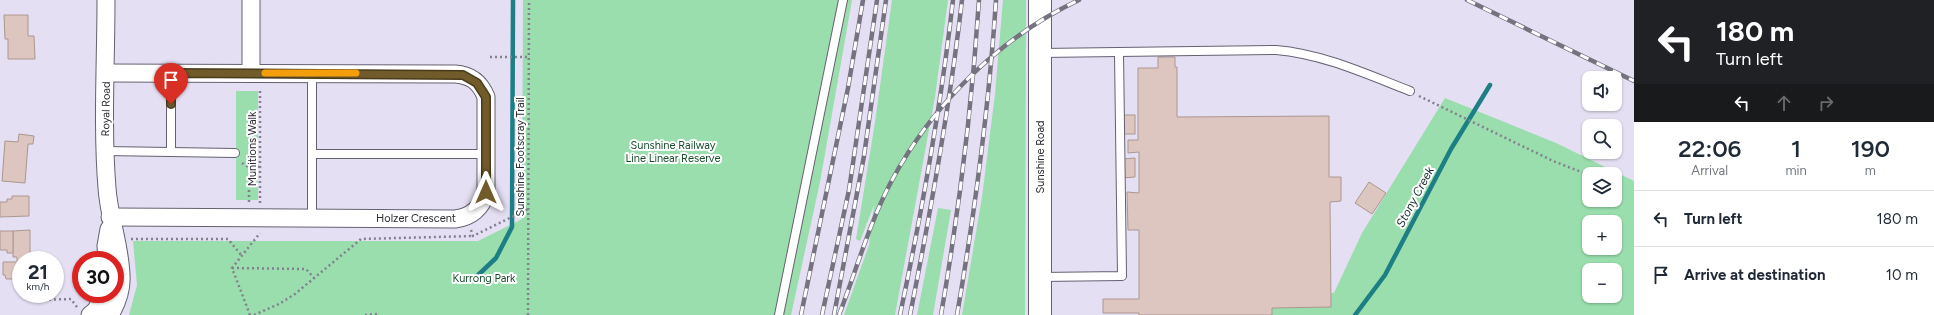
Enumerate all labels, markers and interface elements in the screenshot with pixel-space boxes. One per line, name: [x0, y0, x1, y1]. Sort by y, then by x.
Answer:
text: 180 m: [1716, 14, 1794, 48]
icon: left: [1650, 16, 1702, 68]
text: Turn left: [1716, 48, 1783, 70]
pin: [154, 63, 188, 104]
icon: arrive: [160, 69, 182, 91]
map controls: [1582, 71, 1622, 303]
button: sound: [1582, 71, 1622, 111]
street label: Royal Road: [99, 81, 113, 137]
icon: left: [1731, 92, 1753, 114]
icon: ahead: [1773, 92, 1795, 114]
icon: right: [1815, 92, 1837, 114]
street label: Sunshine Footscray Trail: [514, 97, 527, 217]
street label: Munitions Walk: [246, 111, 259, 186]
button: search: [1582, 119, 1622, 159]
street label: Sunshine Road: [1034, 120, 1047, 194]
text: 22:06: [1678, 134, 1741, 163]
text: 1: [1791, 134, 1801, 163]
text: 190: [1851, 134, 1890, 163]
park label: Sunshine Railway Line Linear Reserve: [626, 139, 720, 165]
water label: Stony Creek: [1393, 163, 1437, 230]
text: Arrival: [1691, 163, 1728, 178]
text: min: [1785, 163, 1807, 178]
text: m: [1865, 163, 1876, 178]
button: layers: [1582, 167, 1622, 207]
position arrow: [465, 171, 507, 213]
icon: left: [1650, 208, 1672, 230]
text: Turn left: [1684, 210, 1742, 228]
text: 180 m: [1877, 210, 1918, 228]
street label: Holzer Crescent: [376, 212, 456, 225]
button: +: [1582, 215, 1622, 255]
speed limit sign: 30: [72, 251, 124, 303]
text: 21: [28, 260, 48, 284]
button: −: [1582, 263, 1622, 303]
icon: arrive: [1650, 264, 1672, 286]
text: Arrive at destination: [1684, 266, 1825, 284]
text: 10 m: [1886, 266, 1918, 284]
park label: Kurrong Park: [453, 272, 516, 285]
text: km/h: [27, 280, 49, 293]

